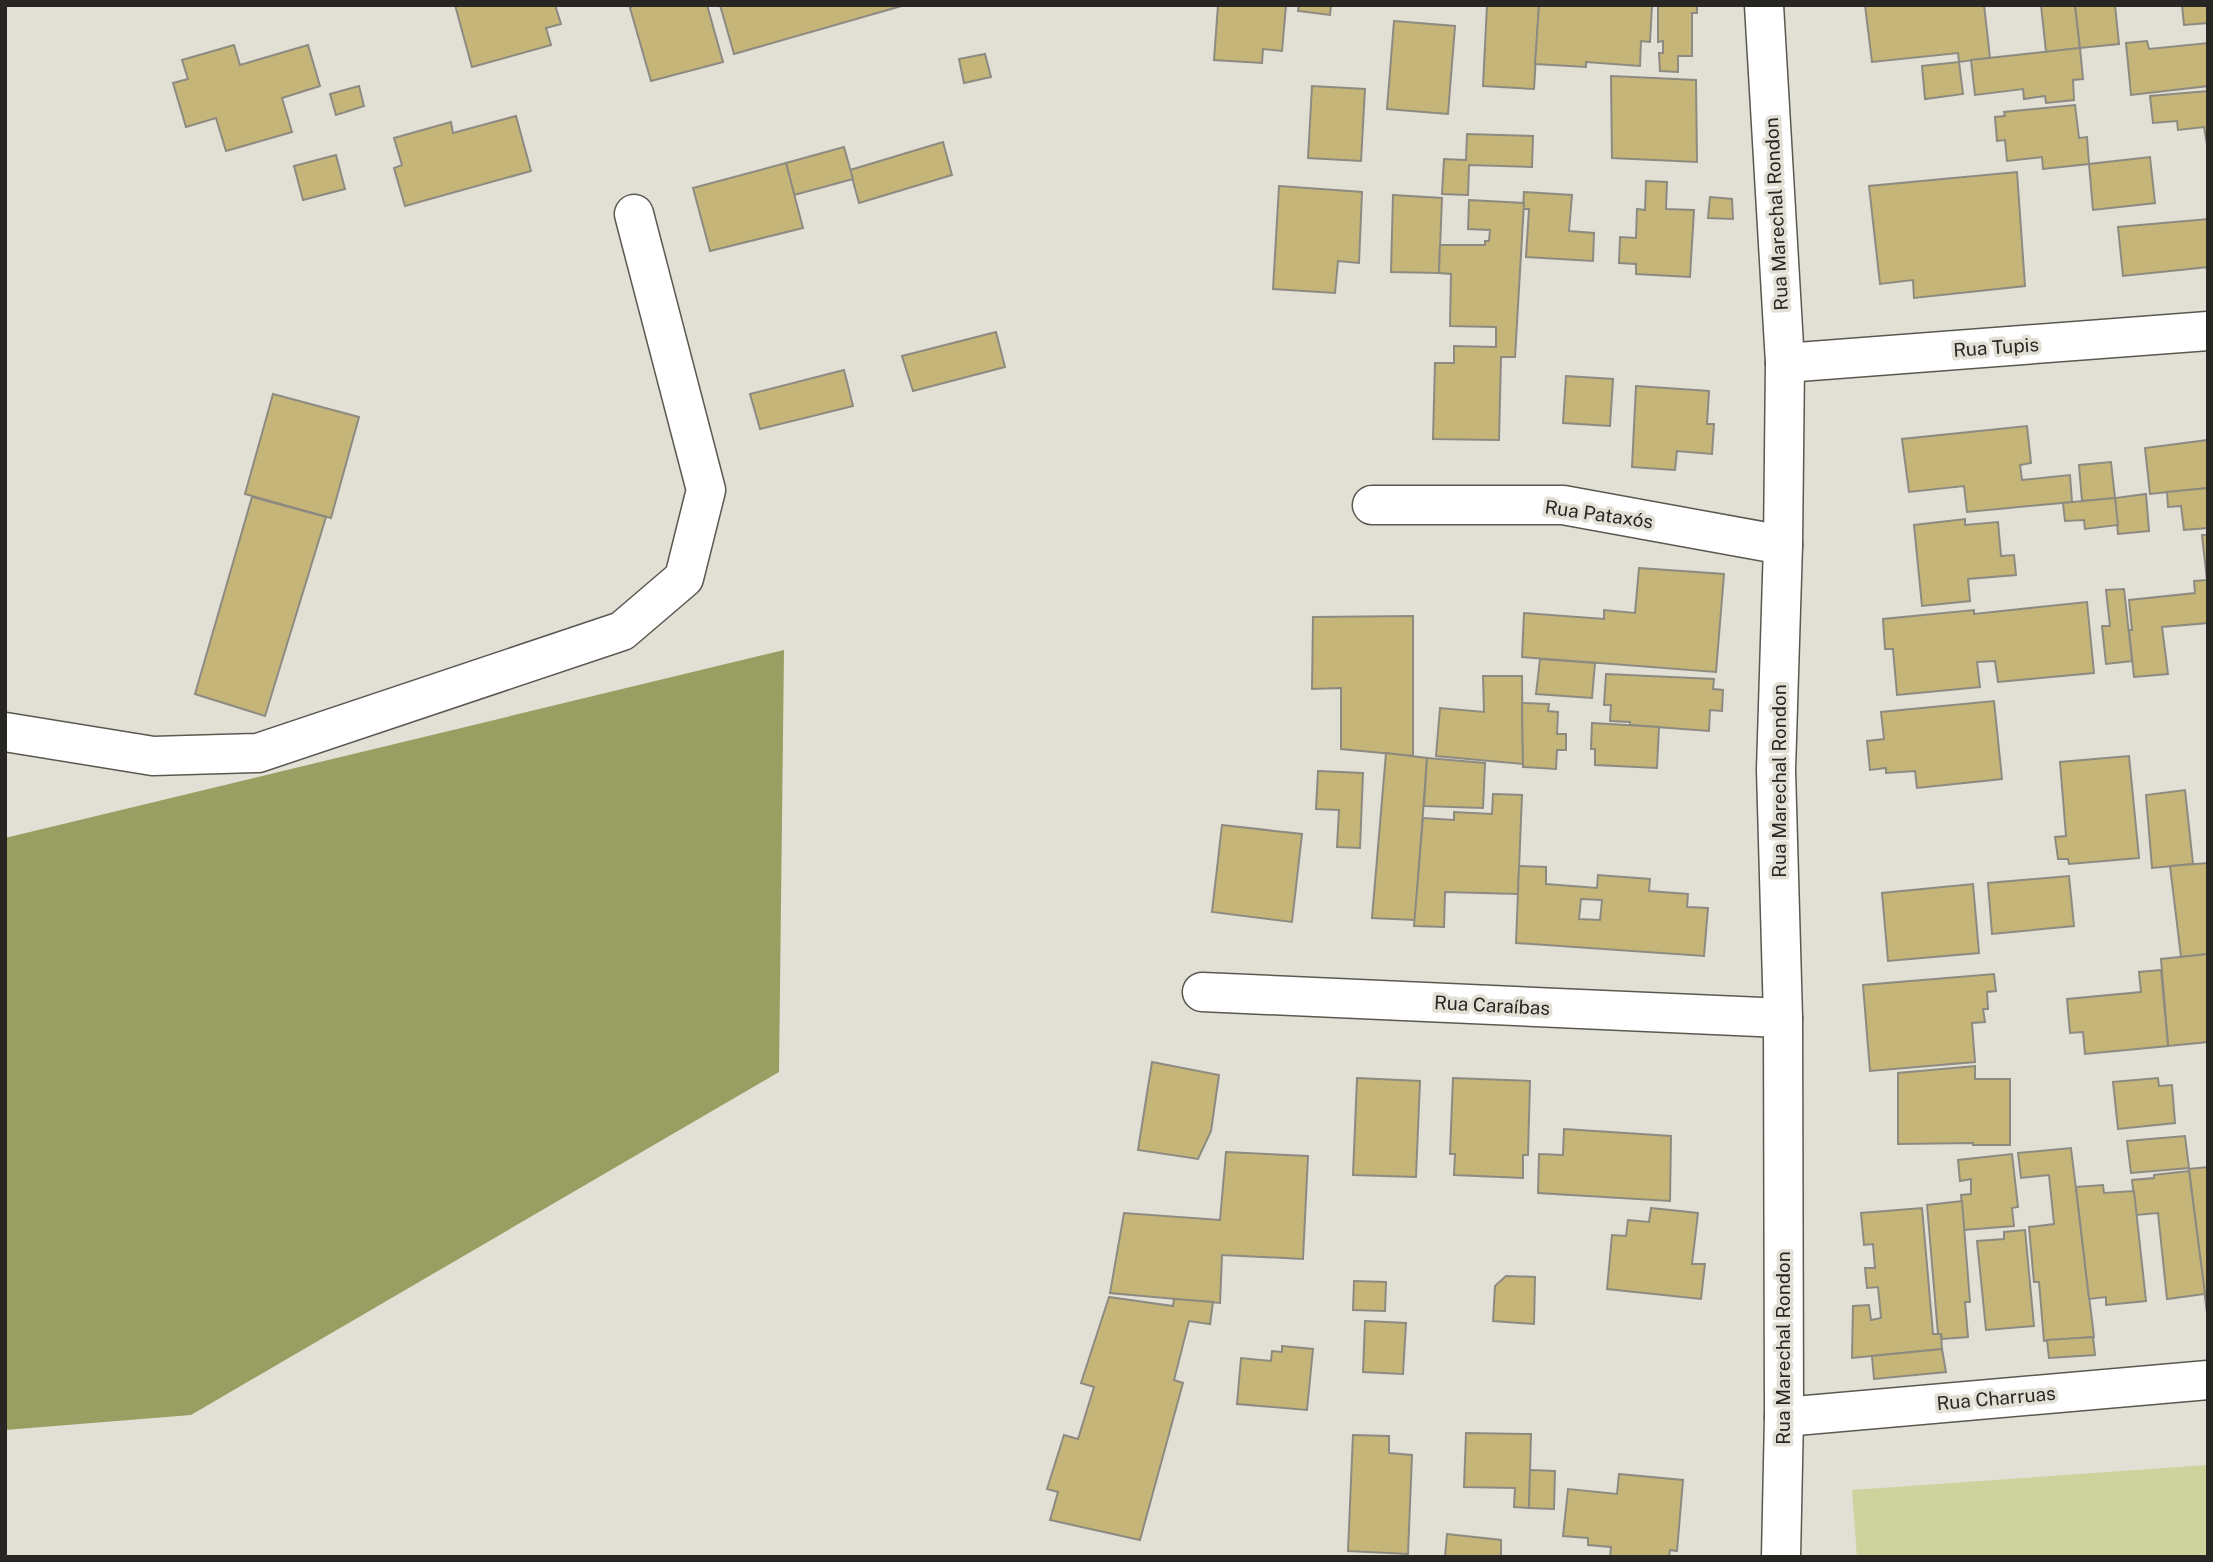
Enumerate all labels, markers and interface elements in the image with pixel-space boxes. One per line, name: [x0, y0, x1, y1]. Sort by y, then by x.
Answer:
street label: Rua Marechal Rondon: [1760, 117, 1792, 311]
street label: Rua Tupis: [1952, 333, 2040, 361]
street label: Rua Pataxós: [1543, 496, 1655, 532]
street label: Rua Marechal Rondon: [1768, 684, 1790, 878]
street label: Rua Caraíbas: [1434, 991, 1550, 1019]
street label: Rua Marechal Rondon: [1772, 1251, 1794, 1445]
street label: Rua Charruas: [1936, 1382, 2056, 1414]

